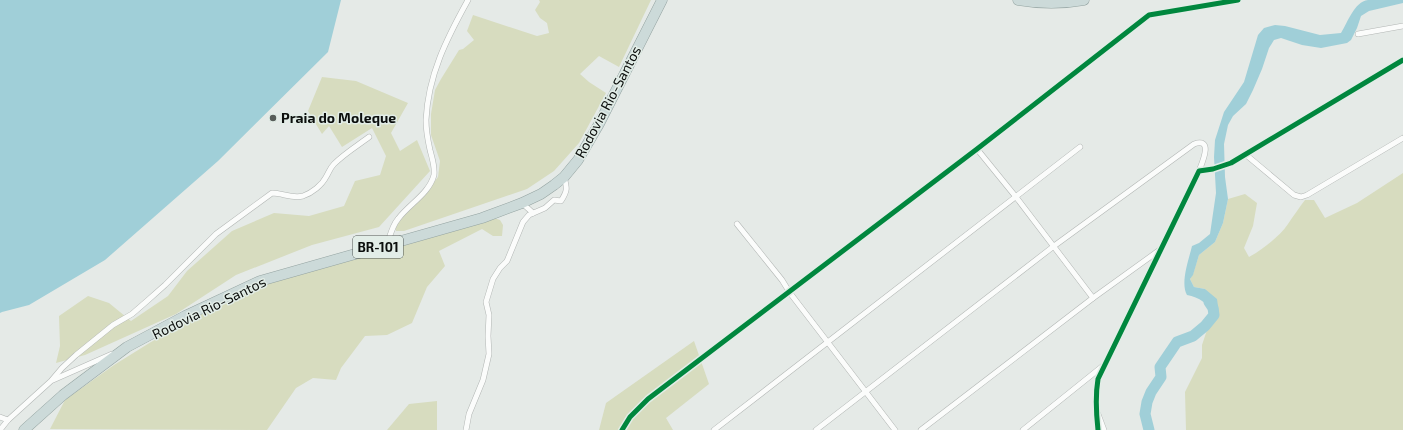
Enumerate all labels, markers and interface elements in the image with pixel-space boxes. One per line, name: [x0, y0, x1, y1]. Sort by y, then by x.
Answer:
street label: Rodovia Rio-Santos: [571, 43, 644, 161]
place label: Praia do Moleque: [281, 109, 396, 126]
marker: Praia do Moleque: [268, 113, 278, 123]
road number: BR-101: [353, 236, 403, 258]
street label: Rodovia Rio-Santos: [149, 273, 268, 342]

